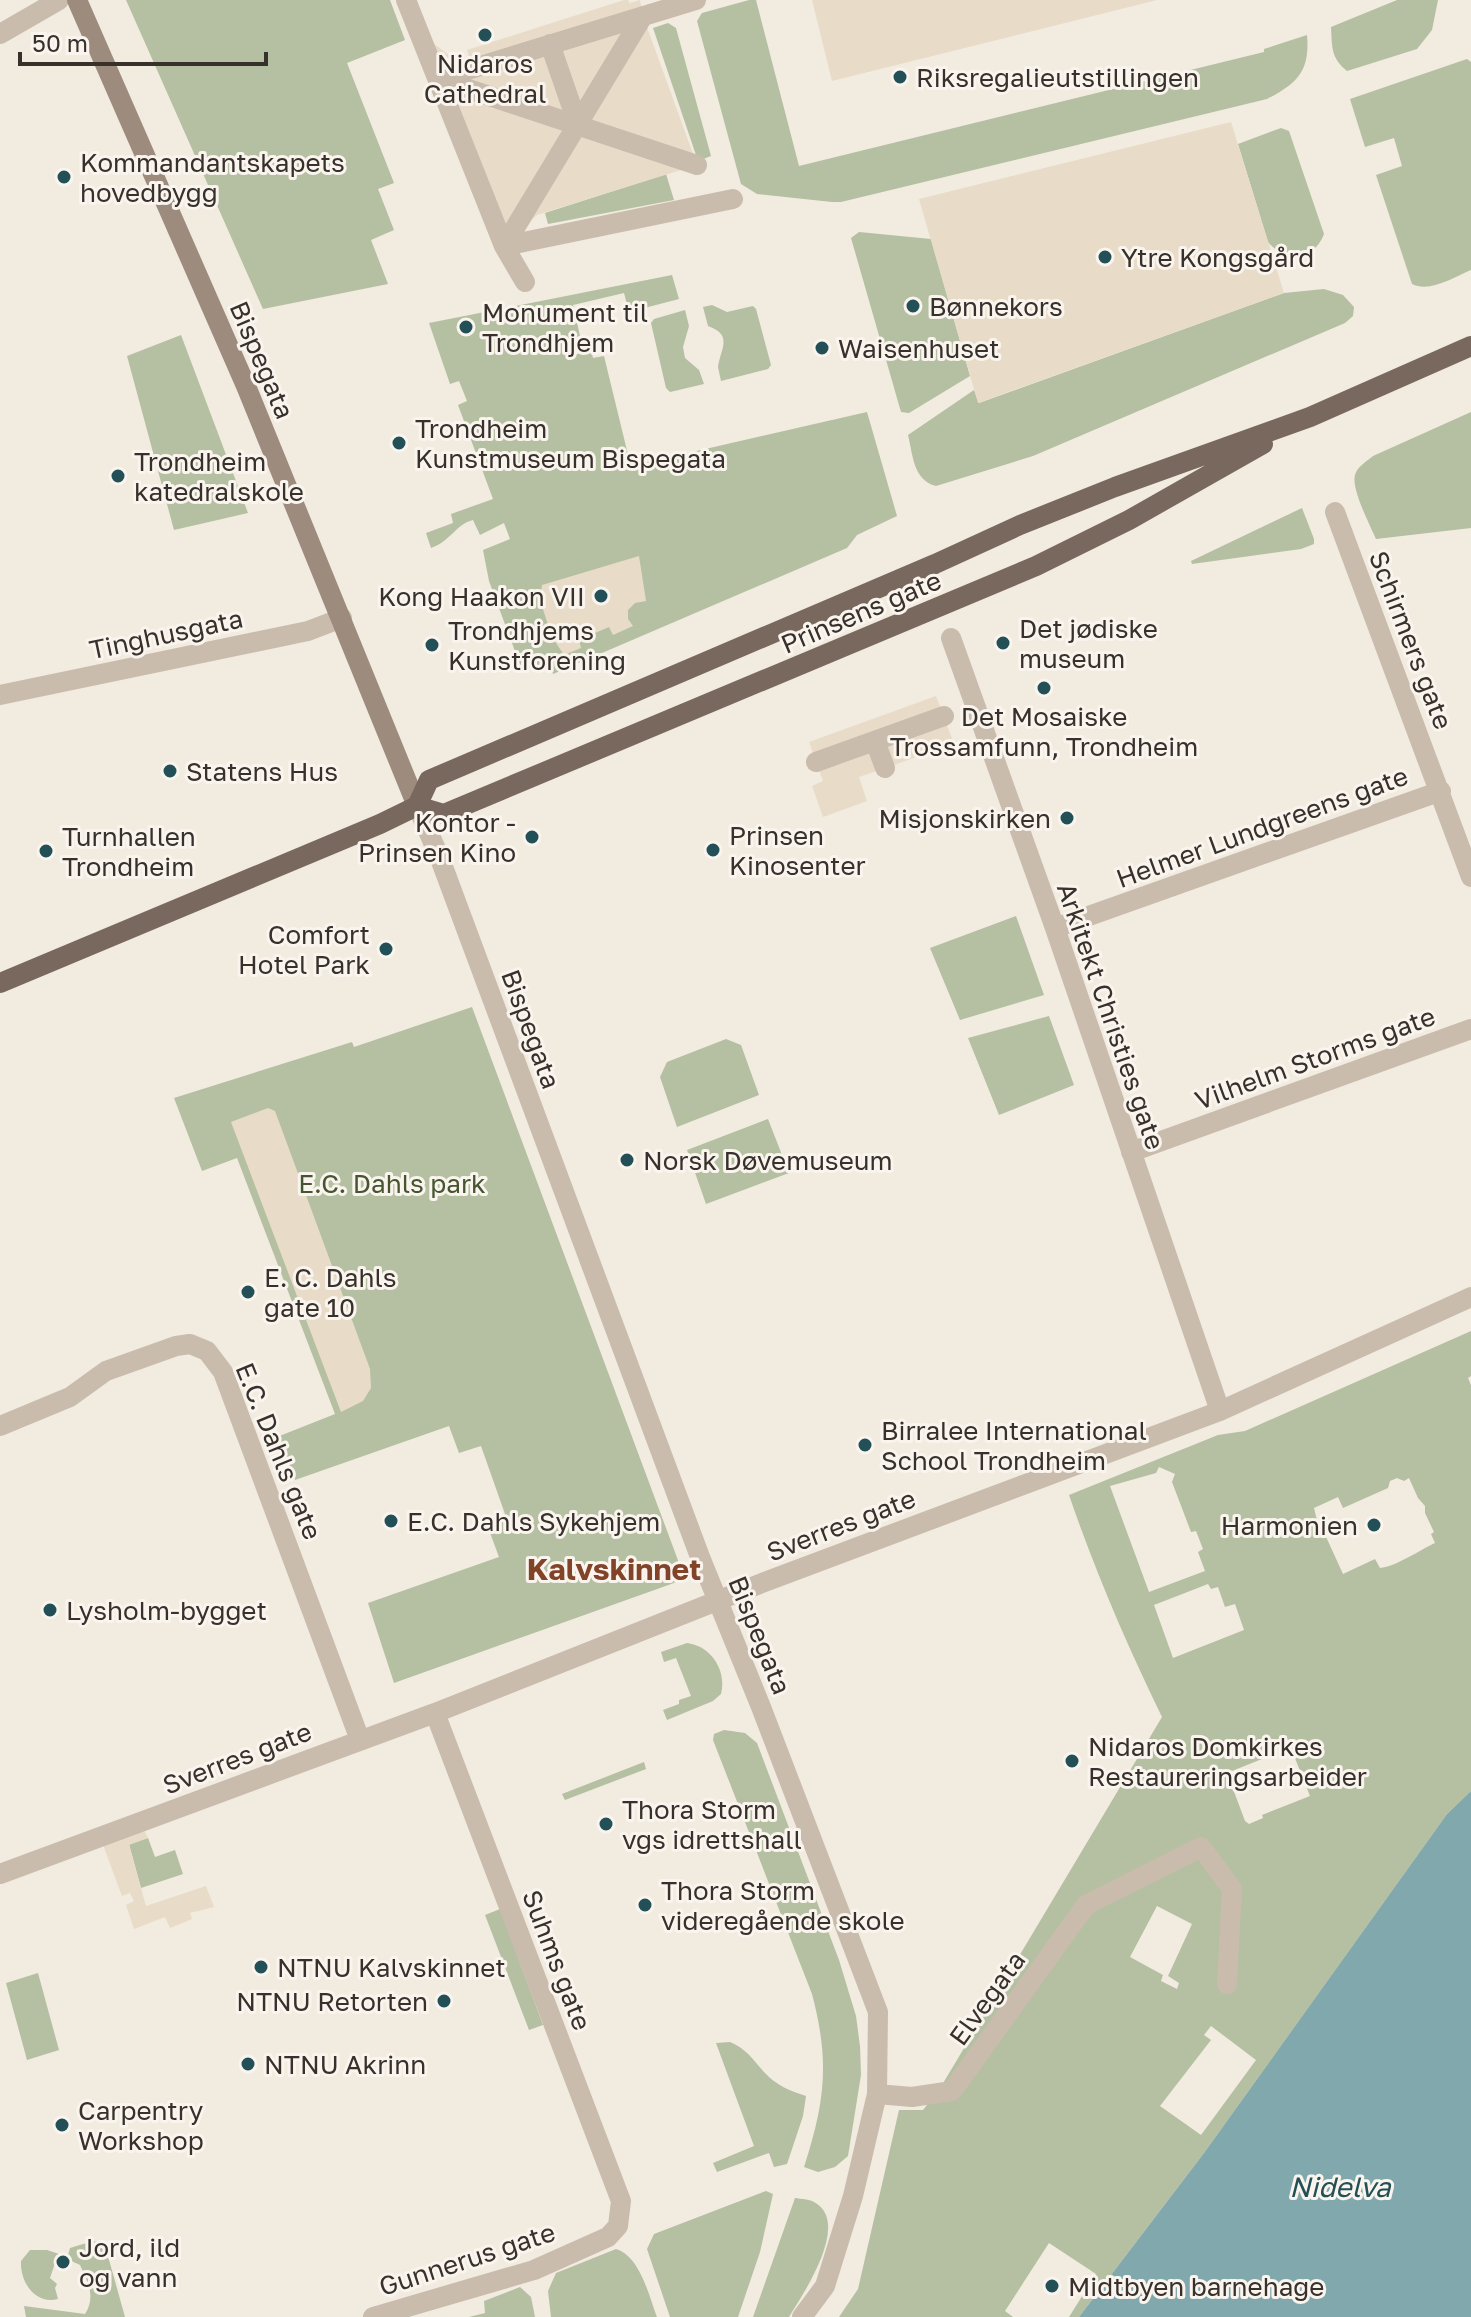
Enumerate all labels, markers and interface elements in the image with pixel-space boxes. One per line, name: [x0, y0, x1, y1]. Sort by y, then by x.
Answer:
scale bar: [20, 16, 266, 66]
marker: Nidaros Cathedral: [476, 26, 494, 44]
text: 50 m: [32, 28, 88, 57]
place label: Nidaros Cathedral: [424, 48, 546, 109]
place label: Riksregalieutstillingen: [916, 62, 1199, 93]
marker: Riksregalieutstillingen: [891, 68, 909, 86]
place label: Kommandantskapets hovedbygg: [80, 147, 345, 208]
marker: Kommandantskapets hovedbygg: [55, 168, 73, 186]
place label: Ytre Kongsgård: [1121, 242, 1314, 273]
marker: Ytre Kongsgård: [1096, 248, 1114, 266]
place label: Bønnekors: [929, 291, 1063, 322]
street label: Bispegata: [223, 297, 301, 423]
place label: Monument til Trondhjem: [482, 297, 648, 358]
marker: Bønnekors: [904, 297, 922, 315]
marker: Monument til Trondhjem: [457, 318, 475, 336]
place label: Waisenhuset: [838, 333, 999, 364]
marker: Waisenhuset: [813, 339, 831, 357]
place label: Trondheim Kunstmuseum Bispegata: [415, 413, 726, 474]
marker: Trondheim Kunstmuseum Bispegata: [390, 434, 408, 452]
place label: Trondheim katedralskole: [134, 446, 304, 507]
marker: Trondheim katedralskole: [109, 467, 127, 485]
street label: Schirmers gate: [1363, 547, 1459, 733]
street label: Prinsens gate: [776, 564, 946, 660]
place label: Kong Haakon VII: [378, 581, 585, 612]
marker: Kong Haakon VII: [592, 587, 610, 605]
street label: Tinghusgata: [86, 603, 246, 665]
place label: Det jødiske museum: [1019, 613, 1158, 674]
place label: Trondhjems Kunstforening: [448, 615, 626, 676]
marker: Det jødiske museum: [994, 634, 1012, 652]
marker: Trondhjems Kunstforening: [423, 636, 441, 654]
marker: Det Mosaiske Trossamfunn, Trondheim: [1035, 679, 1053, 697]
place label: Det Mosaiske Trossamfunn, Trondheim: [890, 701, 1198, 762]
place label: Statens Hus: [186, 756, 338, 787]
street label: Helmer Lundgreens gate: [1112, 760, 1412, 894]
marker: Statens Hus: [161, 762, 179, 780]
place label: Misjonskirken: [879, 803, 1051, 834]
place label: Kontor - Prinsen Kino: [358, 807, 516, 868]
marker: Misjonskirken: [1058, 809, 1076, 827]
place label: Prinsen Kinosenter: [729, 820, 866, 881]
place label: Turnhallen Trondheim: [62, 821, 196, 882]
marker: Kontor - Prinsen Kino: [523, 828, 541, 846]
marker: Prinsen Kinosenter: [704, 841, 722, 859]
marker: Turnhallen Trondheim: [37, 842, 55, 860]
street label: Arkitekt Christies gate: [1051, 879, 1171, 1153]
place label: Comfort Hotel Park: [238, 919, 370, 980]
marker: Comfort Hotel Park: [377, 940, 395, 958]
street label: Bispegata: [495, 965, 567, 1093]
street label: Vilhelm Storms gate: [1191, 1000, 1439, 1116]
place label: Norsk Døvemuseum: [643, 1145, 892, 1176]
marker: Norsk Døvemuseum: [618, 1151, 636, 1169]
park label: E.C. Dahls park: [298, 1168, 486, 1199]
place label: E. C. Dahls gate 10: [264, 1262, 397, 1323]
marker: E. C. Dahls gate 10: [239, 1283, 257, 1301]
street label: E.C. Dahls gate: [229, 1358, 329, 1544]
place label: Birralee International School Trondheim: [881, 1415, 1147, 1476]
marker: Birralee International School Trondheim: [856, 1436, 874, 1454]
street label: Sverres gate: [762, 1482, 920, 1568]
place label: E.C. Dahls Sykehjem: [407, 1506, 660, 1537]
place label: Harmonien: [1221, 1510, 1358, 1541]
marker: E.C. Dahls Sykehjem: [382, 1512, 400, 1530]
marker: Harmonien: [1365, 1516, 1383, 1534]
district label: Kalvskinnet: [527, 1551, 701, 1587]
street label: Bispegata: [722, 1571, 798, 1699]
place label: Lysholm-bygget: [66, 1595, 267, 1626]
marker: Lysholm-bygget: [41, 1601, 59, 1619]
street label: Sverres gate: [158, 1715, 316, 1801]
place label: Nidaros Domkirkes Restaureringsarbeider: [1088, 1731, 1367, 1792]
marker: Nidaros Domkirkes Restaureringsarbeider: [1063, 1752, 1081, 1770]
place label: Thora Storm vgs idrettshall: [622, 1794, 802, 1855]
marker: Thora Storm vgs idrettshall: [597, 1815, 615, 1833]
place label: Thora Storm videregående skole: [661, 1875, 905, 1936]
street label: Suhms gate: [516, 1886, 598, 2034]
marker: Thora Storm videregående skole: [636, 1896, 654, 1914]
street label: Elvegata: [943, 1945, 1031, 2051]
place label: NTNU Kalvskinnet: [277, 1952, 506, 1983]
marker: NTNU Kalvskinnet: [252, 1958, 270, 1976]
place label: NTNU Retorten: [236, 1986, 428, 2017]
marker: NTNU Retorten: [435, 1992, 453, 2010]
place label: NTNU Akrinn: [264, 2049, 426, 2080]
marker: NTNU Akrinn: [239, 2055, 257, 2073]
place label: Carpentry Workshop: [78, 2095, 204, 2156]
marker: Carpentry Workshop: [53, 2116, 71, 2134]
water label: Nidelva: [1289, 2170, 1392, 2203]
street label: Gunnerus gate: [375, 2216, 559, 2302]
place label: Jord, ild og vann: [79, 2232, 180, 2293]
marker: Jord, ild og vann: [54, 2253, 72, 2271]
place label: Midtbyen barnehage: [1068, 2271, 1324, 2302]
marker: Midtbyen barnehage: [1043, 2277, 1061, 2295]

